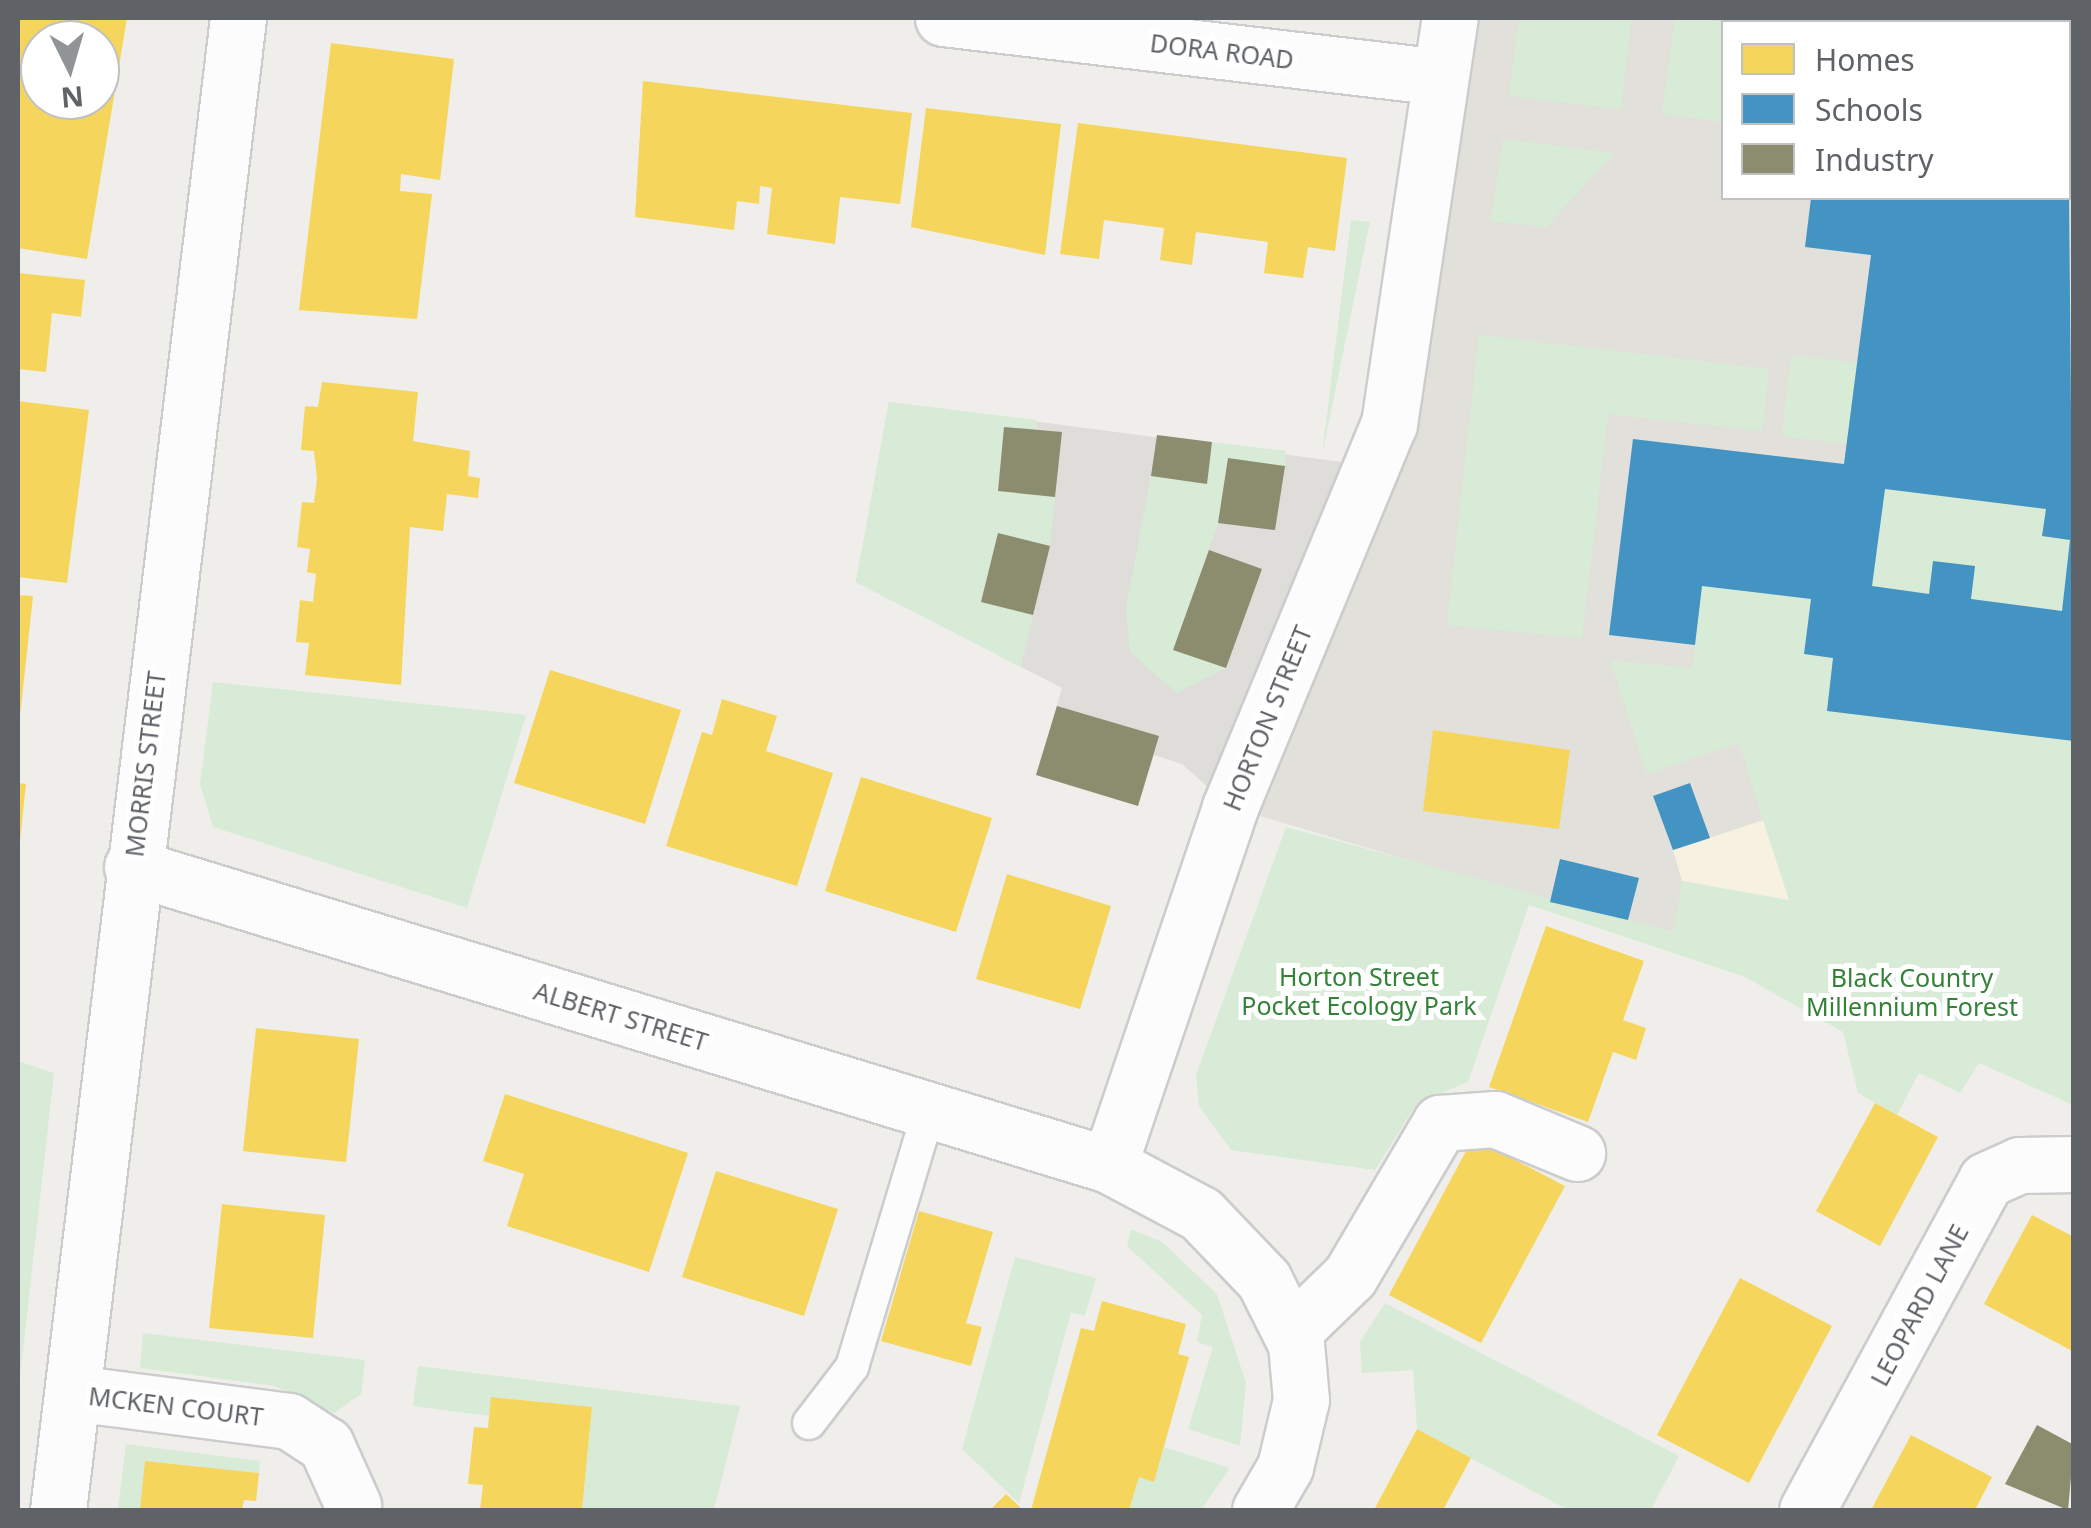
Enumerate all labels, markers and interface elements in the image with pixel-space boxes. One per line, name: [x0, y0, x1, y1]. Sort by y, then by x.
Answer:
north arrow: [20, 20, 120, 120]
legend: [1721, 20, 2071, 200]
street label: DORA ROAD: [1148, 27, 1296, 75]
text: Homes: [1815, 39, 1915, 80]
text: N: [59, 78, 85, 118]
text: Schools: [1815, 89, 1923, 130]
text: Industry: [1815, 139, 1934, 180]
street label: HORTON STREET: [1216, 621, 1318, 815]
street label: MORRIS STREET: [119, 669, 171, 859]
park label: Horton Street Pocket Ecology Park: [1241, 962, 1477, 1021]
park label: Black Country Millennium Forest: [1806, 963, 2018, 1022]
street label: ALBERT STREET: [531, 975, 711, 1057]
street label: LEOPARD LANE: [1864, 1219, 1974, 1391]
street label: MCKEN COURT: [87, 1380, 265, 1432]

